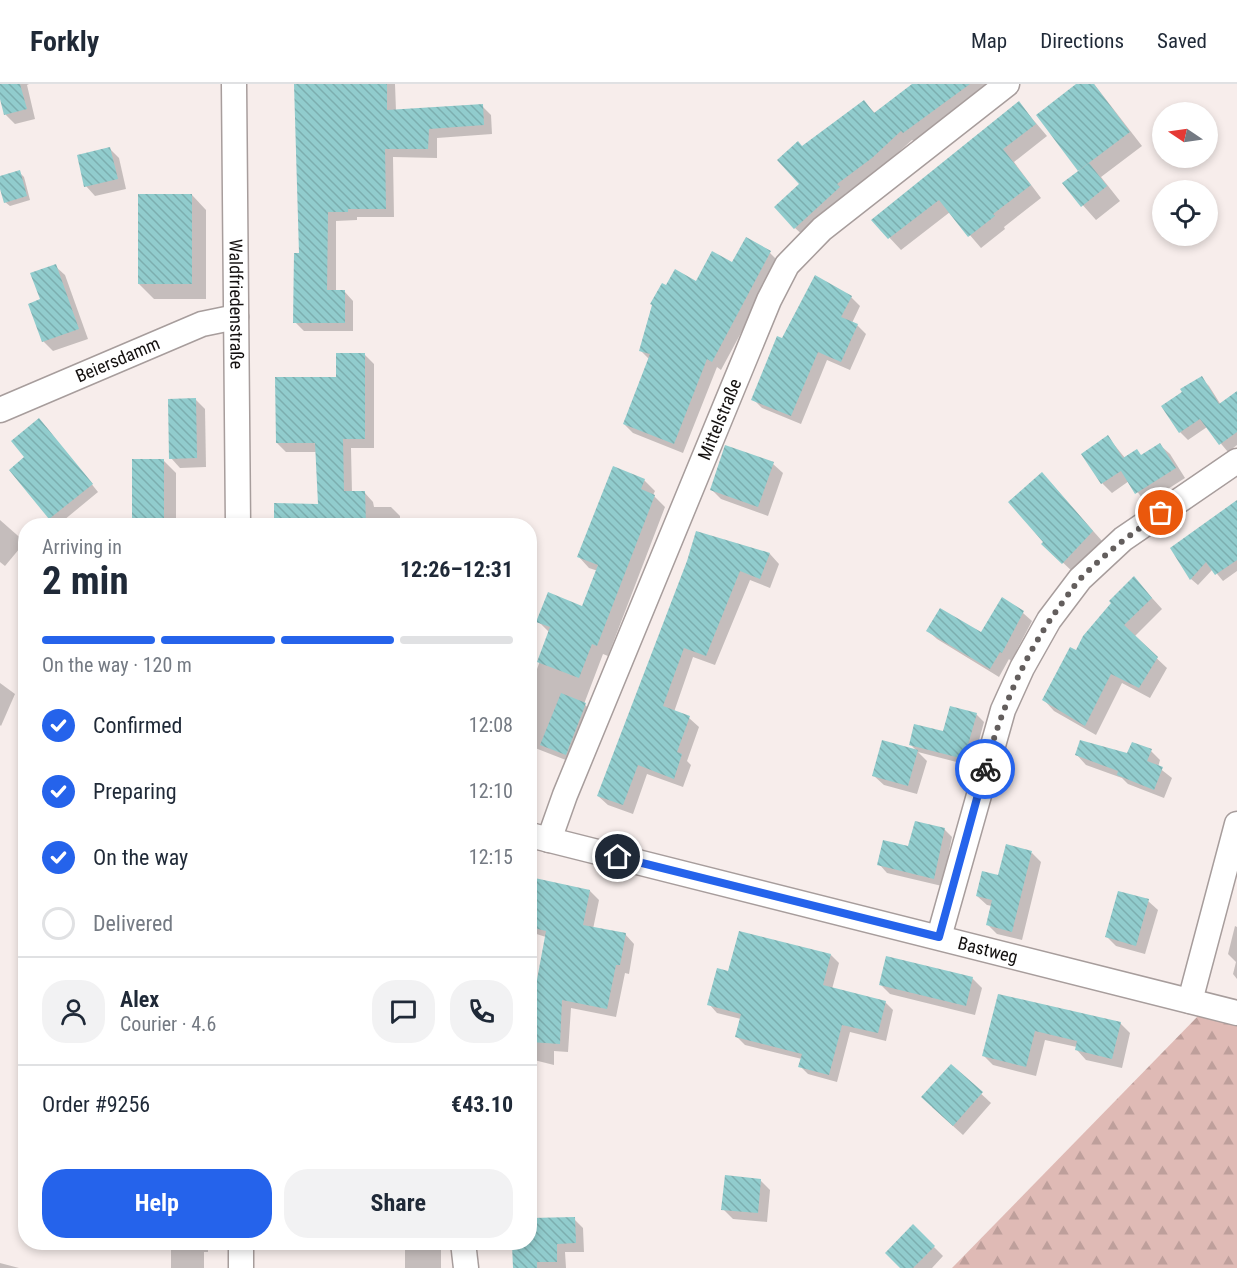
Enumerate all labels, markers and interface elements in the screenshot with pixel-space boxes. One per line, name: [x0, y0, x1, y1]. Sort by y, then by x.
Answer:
text: Forkly: [30, 25, 99, 58]
text: Map: [971, 29, 1007, 53]
text: Directions: [1040, 29, 1124, 53]
text: Saved: [1157, 29, 1207, 53]
north arrow: [1152, 102, 1218, 168]
map controls: [1152, 102, 1218, 246]
button: locate: [1152, 180, 1218, 246]
street label: Waldfriedenstraße: [225, 239, 248, 369]
street label: Beiersdamm: [72, 332, 163, 387]
street label: Mittelstraße: [693, 375, 745, 463]
pin: [1135, 487, 1186, 538]
icon: bag: [1144, 496, 1177, 529]
text: Arriving in: [42, 535, 122, 559]
text: 12:26–12:31: [400, 557, 513, 582]
text: 2 min: [42, 558, 129, 604]
text: On the way · 120 m: [42, 653, 192, 677]
icon: check: [42, 709, 75, 742]
text: Confirmed: [93, 713, 182, 738]
text: 12:08: [469, 713, 513, 737]
courier: [955, 739, 1015, 799]
icon: bike: [969, 753, 1002, 786]
icon: check: [42, 775, 75, 808]
text: Preparing: [93, 779, 177, 804]
text: 12:10: [469, 779, 513, 803]
pin: [592, 831, 643, 882]
icon: home: [601, 840, 634, 873]
icon: check: [42, 841, 75, 874]
text: On the way: [93, 845, 188, 870]
text: 12:15: [469, 845, 513, 869]
text: Delivered: [93, 911, 173, 936]
street label: Bastweg: [956, 932, 1020, 967]
button: person: [42, 980, 105, 1043]
button: chat: [372, 980, 435, 1043]
button: phone: [450, 980, 513, 1043]
text: Alex: [120, 987, 159, 1012]
text: Courier · 4.6: [120, 1012, 216, 1036]
text: Order #9256: [42, 1092, 150, 1117]
text: €43.10: [451, 1092, 513, 1117]
button: Help: [42, 1169, 272, 1238]
button: Share: [284, 1169, 513, 1238]

